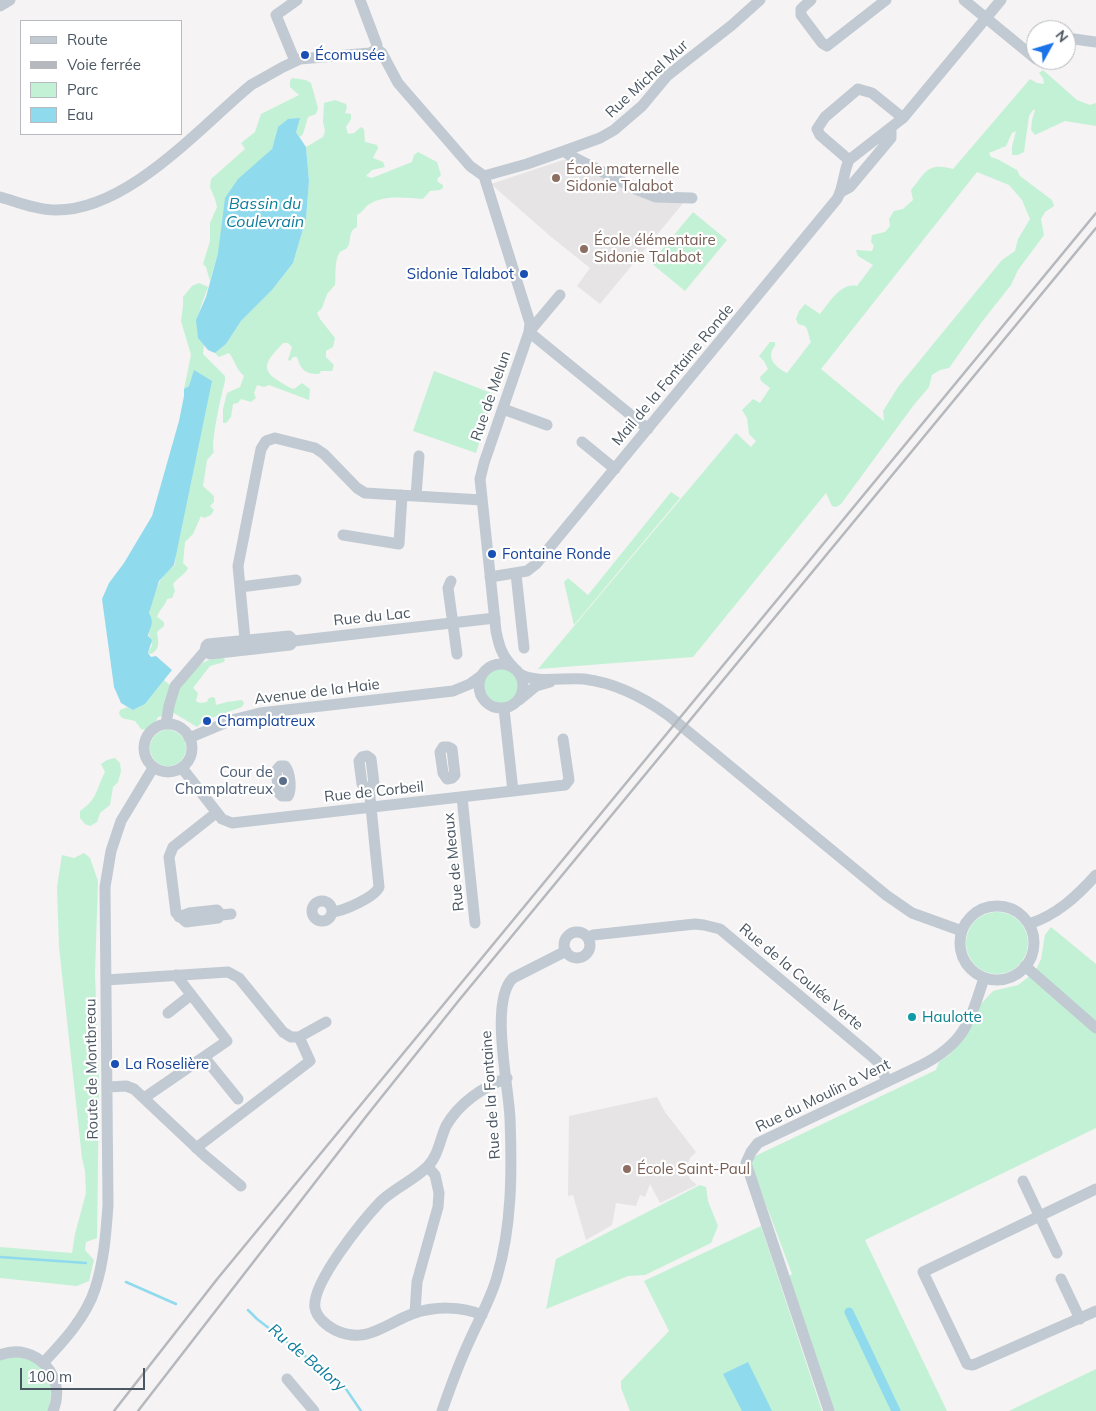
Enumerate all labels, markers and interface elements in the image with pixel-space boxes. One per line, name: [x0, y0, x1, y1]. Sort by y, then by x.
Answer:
legend: [20, 20, 182, 135]
north arrow: [1026, 20, 1076, 70]
text: N: [1052, 26, 1072, 46]
text: Route: [67, 30, 108, 49]
street label: Rue Michel Mur: [602, 36, 692, 122]
place label: Écomusée: [315, 46, 385, 64]
marker: Écomusée: [299, 49, 311, 61]
text: Voie ferrée: [67, 55, 141, 74]
text: Parc: [67, 80, 98, 99]
text: Eau: [67, 105, 93, 124]
place label: École maternelle Sidonie Talabot: [566, 160, 679, 195]
marker: École maternelle Sidonie Talabot: [550, 172, 562, 184]
water label: Bassin du Coulevrain: [226, 194, 304, 232]
place label: École élémentaire Sidonie Talabot: [594, 231, 716, 266]
marker: École élémentaire Sidonie Talabot: [578, 243, 590, 255]
place label: Sidonie Talabot: [407, 265, 514, 283]
marker: Sidonie Talabot: [518, 268, 530, 280]
street label: Mail de la Fontaine Ronde: [608, 301, 738, 449]
street label: Rue de Melun: [467, 349, 515, 443]
place label: Fontaine Ronde: [502, 545, 611, 563]
marker: Fontaine Ronde: [486, 548, 498, 560]
street label: Rue du Lac: [333, 604, 411, 630]
street label: Avenue de la Haie: [253, 675, 381, 709]
place label: Champlatreux: [217, 712, 315, 730]
marker: Champlatreux: [201, 715, 213, 727]
place label: Cour de Champlatreux: [175, 763, 273, 798]
marker: Cour de Champlatreux: [277, 775, 289, 787]
street label: Rue de Corbeil: [323, 778, 425, 806]
street label: Rue de Meaux: [440, 812, 468, 912]
street label: Rue de la Coulée Verte: [735, 920, 867, 1034]
street label: Route de Montbreau: [82, 998, 102, 1140]
place label: Haulotte: [922, 1008, 982, 1026]
marker: Haulotte: [906, 1011, 918, 1023]
street label: Rue de la Fontaine: [478, 1030, 504, 1160]
place label: La Roselière: [125, 1055, 209, 1073]
street label: Rue du Moulin à Vent: [753, 1056, 893, 1136]
marker: La Roselière: [109, 1058, 121, 1070]
place label: École Saint-Paul: [637, 1160, 750, 1178]
marker: École Saint-Paul: [621, 1163, 633, 1175]
water label: Ru de Balory: [264, 1320, 350, 1396]
scale bar: [22, 1358, 148, 1390]
text: 100 m: [28, 1367, 72, 1386]

